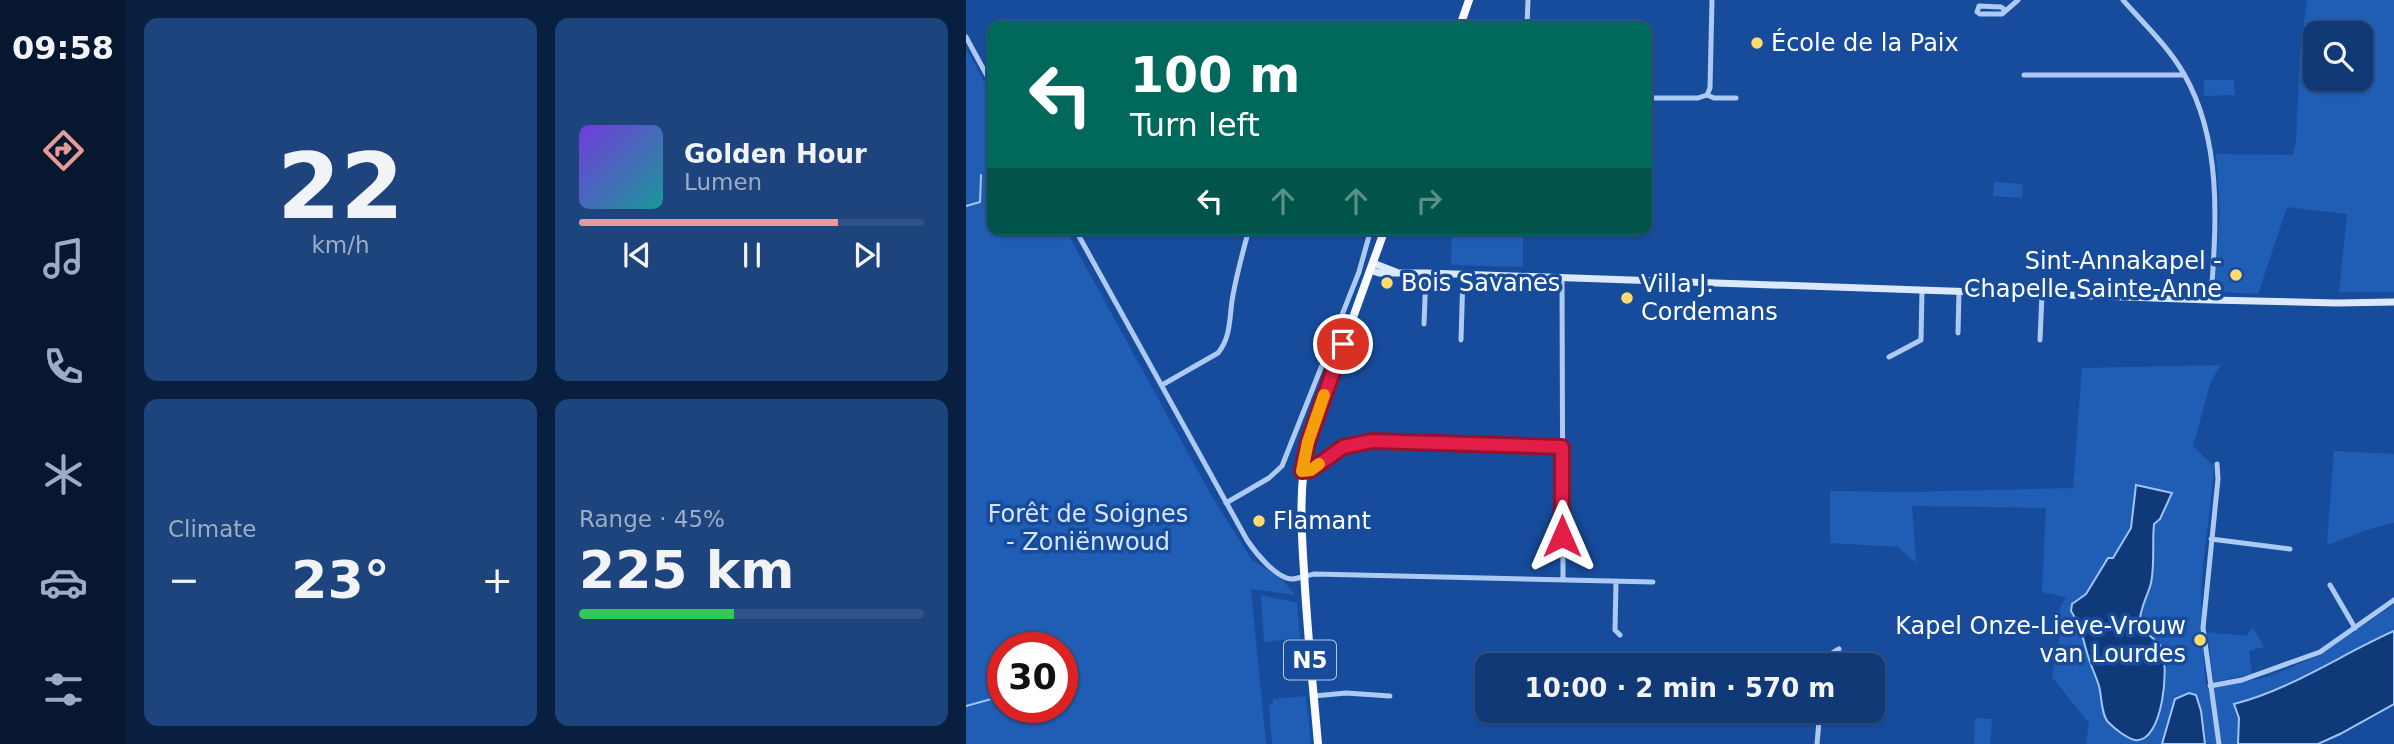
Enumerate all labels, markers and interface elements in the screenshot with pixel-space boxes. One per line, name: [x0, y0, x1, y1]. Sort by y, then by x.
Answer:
map controls: [2303, 21, 2373, 91]
button: search: [2303, 21, 2373, 91]
place label: École de la Paix: [1771, 28, 1959, 57]
text: 09:58: [12, 29, 114, 67]
marker: École de la Paix: [1749, 35, 1765, 51]
text: 100 m: [1130, 47, 1300, 104]
icon: left: [1015, 49, 1106, 140]
text: Turn left: [1130, 106, 1260, 144]
icon: directions: [39, 126, 88, 175]
text: 22: [277, 134, 404, 239]
text: Golden Hour: [684, 139, 867, 169]
text: Lumen: [684, 169, 762, 195]
icon: left: [1191, 182, 1229, 220]
icon: ahead: [1264, 182, 1302, 220]
icon: ahead: [1337, 182, 1375, 220]
icon: right: [1410, 182, 1448, 220]
text: km/h: [311, 232, 370, 258]
icon: music: [39, 234, 88, 283]
icon: previous: [618, 236, 656, 274]
icon: pause: [733, 236, 771, 274]
icon: next: [848, 236, 886, 274]
place label: Sint-Annakapel - Chapelle Sainte-Anne: [1964, 247, 2222, 303]
marker: Sint-Annakapel - Chapelle Sainte-Anne: [2228, 267, 2244, 283]
place label: Bois Savanes: [1401, 269, 1560, 297]
place label: Villa J. Cordemans: [1641, 270, 1778, 326]
marker: Bois Savanes: [1379, 275, 1395, 291]
marker: Villa J. Cordemans: [1619, 290, 1635, 306]
pin: [1313, 314, 1373, 374]
icon: arrive: [1324, 325, 1362, 363]
icon: phone: [39, 342, 88, 391]
icon: climate: [39, 450, 88, 499]
position arrow: [1525, 499, 1599, 573]
park label: Forêt de Soignes - Zoniënwoud: [988, 500, 1188, 556]
text: Range · 45%: [579, 506, 725, 532]
place label: Flamant: [1273, 507, 1371, 535]
marker: Flamant: [1251, 513, 1267, 529]
text: Climate: [168, 516, 257, 542]
text: 225 km: [579, 540, 794, 600]
text: 23°: [291, 550, 390, 610]
icon: car: [39, 558, 88, 607]
text: −: [168, 558, 200, 602]
text: +: [481, 558, 513, 602]
place label: Kapel Onze-Lieve-Vrouw van Lourdes: [1895, 612, 2186, 668]
speed limit sign: 30: [987, 632, 1078, 723]
marker: Kapel Onze-Lieve-Vrouw van Lourdes: [2192, 632, 2208, 648]
road number: N5: [1284, 640, 1336, 680]
icon: filters: [39, 665, 88, 714]
text: 10:00 · 2 min · 570 m: [1525, 673, 1835, 703]

